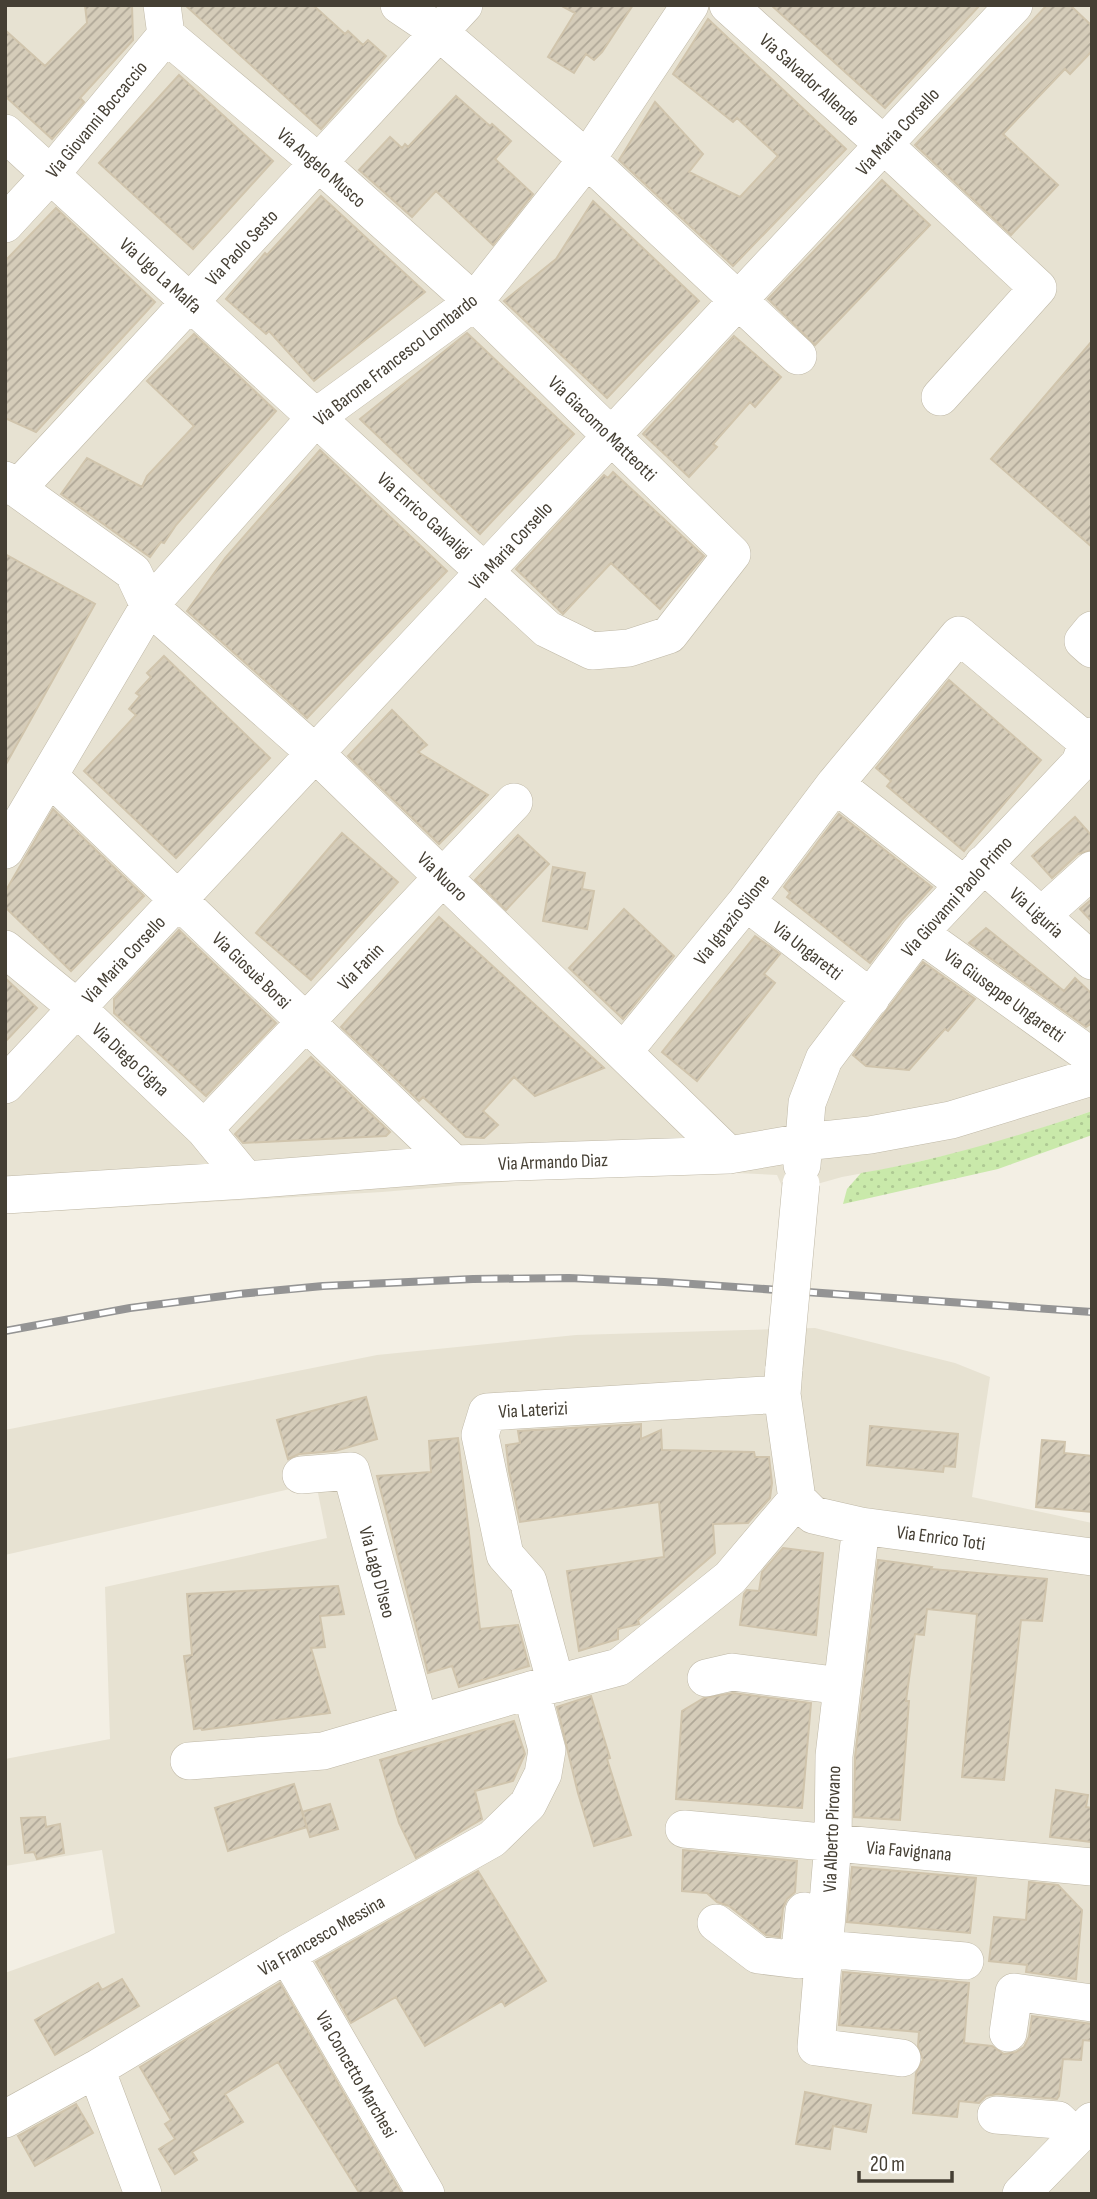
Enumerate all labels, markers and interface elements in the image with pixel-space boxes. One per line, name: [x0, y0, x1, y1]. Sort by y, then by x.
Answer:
street label: Via Salvador Allende: [754, 29, 864, 131]
street label: Via Giovanni Boccaccio: [42, 57, 153, 183]
street label: Via Maria Corsello: [852, 83, 945, 181]
street label: Via Angelo Musco: [272, 123, 370, 213]
street label: Via Paolo Sesto: [201, 205, 283, 291]
street label: Via Ugo La Malfa: [114, 233, 206, 319]
street label: Via Barone Francesco Lombardo: [310, 289, 482, 431]
street label: Via Giacomo Matteotti: [543, 372, 661, 487]
street label: Via Enrico Galvaligi: [372, 468, 476, 564]
street label: Via Maria Corsello: [465, 497, 558, 595]
street label: Via Giovanni Paolo Primo: [897, 832, 1017, 962]
street label: Via Nuoro: [412, 848, 472, 907]
street label: Via Ignazio Silone: [689, 870, 775, 970]
street label: Via Liguria: [1004, 883, 1068, 943]
street label: Via Maria Corsello: [78, 911, 171, 1009]
street label: Via Ungaretti: [768, 917, 847, 986]
street label: Via Giosuè Borsi: [207, 928, 295, 1014]
street label: Via Fanin: [333, 939, 389, 995]
street label: Via Giuseppe Ungaretti: [939, 945, 1069, 1048]
street label: Via Diego Cigna: [87, 1019, 173, 1102]
street label: Via Armando Diaz: [498, 1149, 609, 1176]
street label: Via Laterizi: [498, 1397, 568, 1424]
street label: Via Enrico Toti: [895, 1521, 987, 1556]
street label: Via Lago D'Iseo: [353, 1524, 400, 1621]
street label: Via Alberto Pirovano: [819, 1765, 846, 1893]
street label: Via Favignana: [865, 1836, 953, 1867]
street label: Via Francesco Messina: [255, 1891, 389, 1982]
street label: Via Concetto Marchesi: [310, 2007, 401, 2142]
scale bar: [859, 2140, 952, 2184]
text: 20 m: [870, 2152, 905, 2177]

